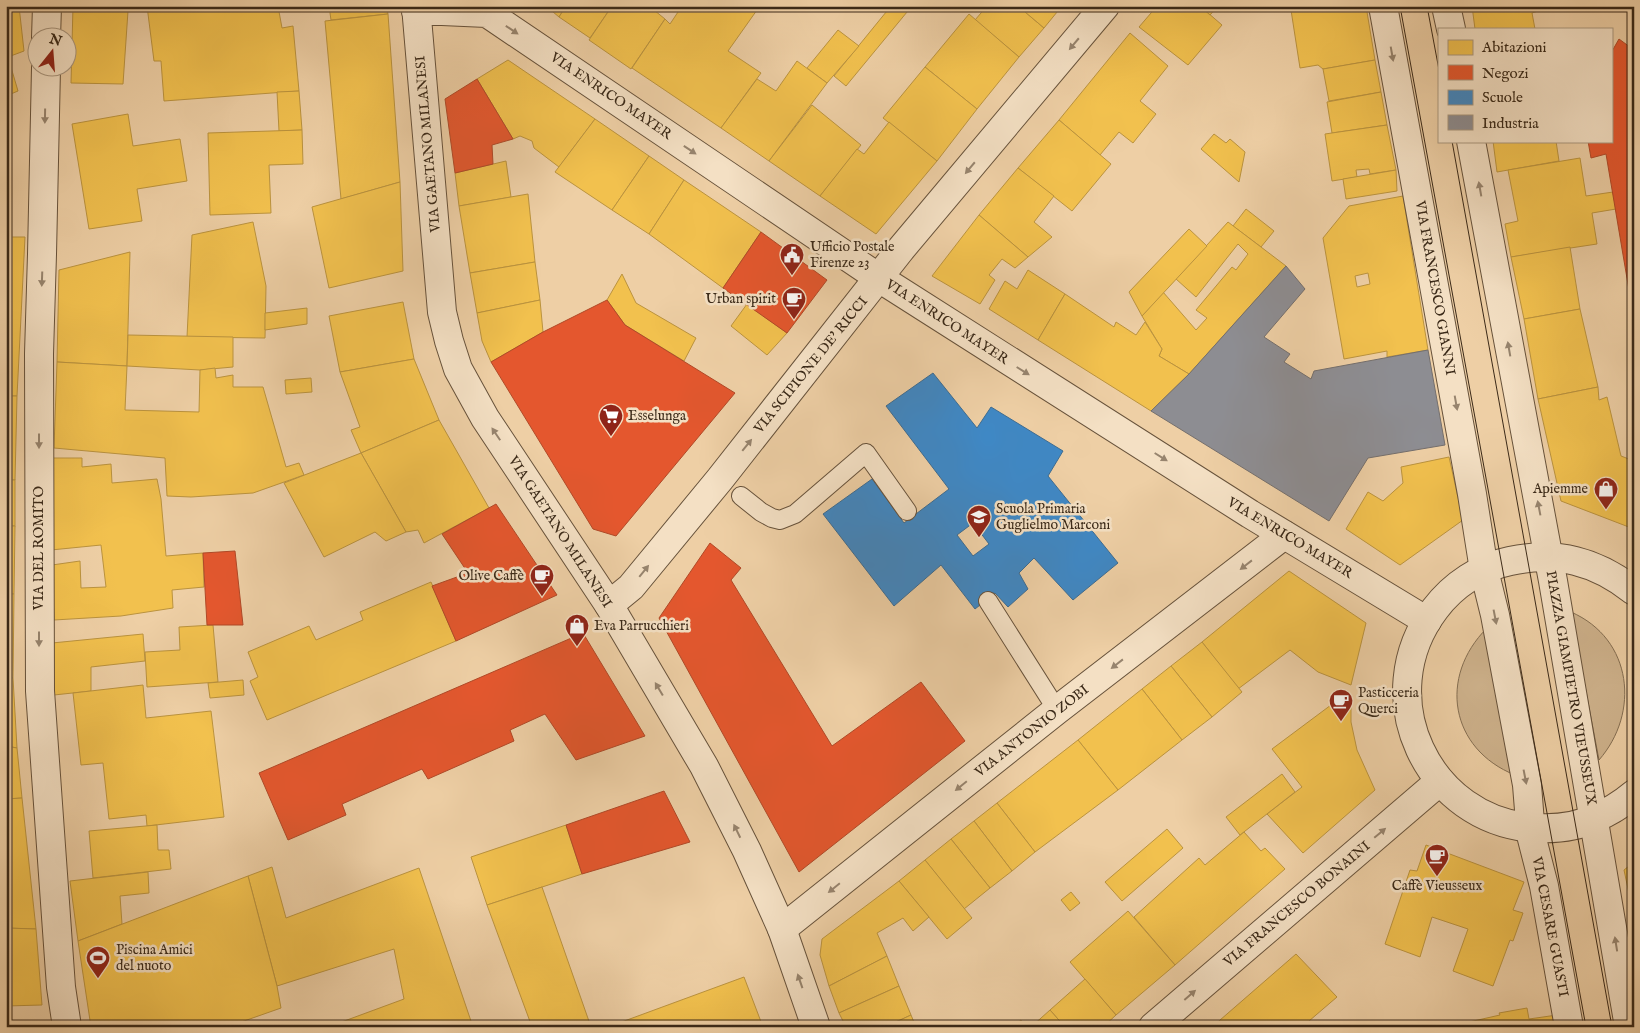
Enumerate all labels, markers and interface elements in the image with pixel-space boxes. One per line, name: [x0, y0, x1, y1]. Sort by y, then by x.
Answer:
one-way arrow: [506, 25, 519, 35]
north arrow: [28, 28, 78, 78]
legend: [1438, 28, 1612, 142]
text: N: [46, 30, 64, 51]
one-way arrow: [1068, 37, 1080, 49]
text: Abitazioni: [1481, 38, 1547, 57]
one-way arrow: [1389, 47, 1397, 63]
street label: VIA ENRICO MAYER: [546, 48, 676, 144]
street label: VIA GAETANO MILANESI: [411, 55, 445, 234]
text: Negozi: [1482, 64, 1529, 83]
text: Scuole: [1482, 88, 1523, 107]
one-way arrow: [41, 108, 49, 124]
text: Industria: [1482, 114, 1539, 133]
one-way arrow: [684, 145, 697, 155]
one-way arrow: [964, 161, 975, 174]
one-way arrow: [1476, 181, 1484, 196]
street label: VIA FRANCESCO GIANNI: [1411, 198, 1459, 377]
place label: Ufficio Postale Firenze 23: [810, 238, 895, 272]
public building icon: Ufficio Postale Firenze 23: [779, 242, 805, 276]
one-way arrow: [37, 271, 45, 287]
street label: VIA ENRICO MAYER: [881, 275, 1012, 369]
cafe icon: Urban spirit: [781, 286, 807, 320]
place label: Urban spirit: [705, 290, 776, 308]
street label: VIA SCIPIONE DE' RICCI: [750, 293, 872, 438]
one-way arrow: [1505, 340, 1513, 356]
one-way arrow: [1017, 366, 1030, 375]
one-way arrow: [1452, 396, 1460, 412]
supermarket icon: Esselunga: [598, 403, 624, 437]
place label: Esselunga: [628, 407, 687, 425]
one-way arrow: [491, 427, 501, 441]
one-way arrow: [35, 433, 43, 449]
one-way arrow: [741, 439, 752, 452]
street label: VIA GAETANO MILANESI: [504, 452, 616, 611]
one-way arrow: [1154, 453, 1167, 462]
shop icon: Apiemme: [1593, 476, 1619, 510]
place label: Apiemme: [1532, 480, 1589, 498]
street label: VIA DEL ROMITO: [30, 485, 48, 611]
street label: VIA ENRICO MAYER: [1223, 493, 1356, 583]
place label: Scuola Primaria Guglielmo Marconi: [996, 500, 1110, 534]
one-way arrow: [1534, 500, 1542, 516]
school or university icon: Scuola Primaria Guglielmo Marconi: [966, 504, 992, 538]
one-way arrow: [1240, 560, 1253, 571]
cafe icon: Olive Caffè: [529, 563, 555, 597]
one-way arrow: [638, 566, 650, 578]
place label: Olive Caffè: [458, 567, 525, 585]
street label: PIAZZA GIAMPIETRO VIEUSSEUX: [1541, 569, 1601, 807]
one-way arrow: [1491, 610, 1499, 625]
shop icon: Eva Parrucchieri: [564, 613, 590, 647]
place label: Eva Parrucchieri: [594, 617, 689, 635]
one-way arrow: [35, 631, 43, 647]
one-way arrow: [1111, 659, 1124, 670]
street label: VIA ANTONIO ZOBI: [971, 681, 1093, 782]
one-way arrow: [654, 682, 663, 695]
place label: Pasticceria Querci: [1358, 684, 1420, 718]
cafe icon: Pasticceria Querci: [1328, 688, 1354, 722]
one-way arrow: [1522, 769, 1530, 785]
one-way arrow: [955, 781, 968, 792]
one-way arrow: [733, 824, 741, 838]
one-way arrow: [1374, 828, 1387, 839]
street label: VIA FRANCESCO BONAINI: [1219, 837, 1374, 971]
cafe icon: Caffè Vieusseux: [1424, 843, 1450, 877]
street label: VIA CESARE GUASTI: [1527, 854, 1572, 999]
place label: Caffè Vieusseux: [1392, 877, 1483, 895]
one-way arrow: [828, 882, 841, 893]
one-way arrow: [1611, 936, 1619, 952]
place label: Piscina Amici del nuoto: [116, 941, 193, 975]
sports icon: Piscina Amici del nuoto: [85, 945, 111, 979]
one-way arrow: [796, 973, 803, 988]
one-way arrow: [1183, 989, 1195, 1001]

